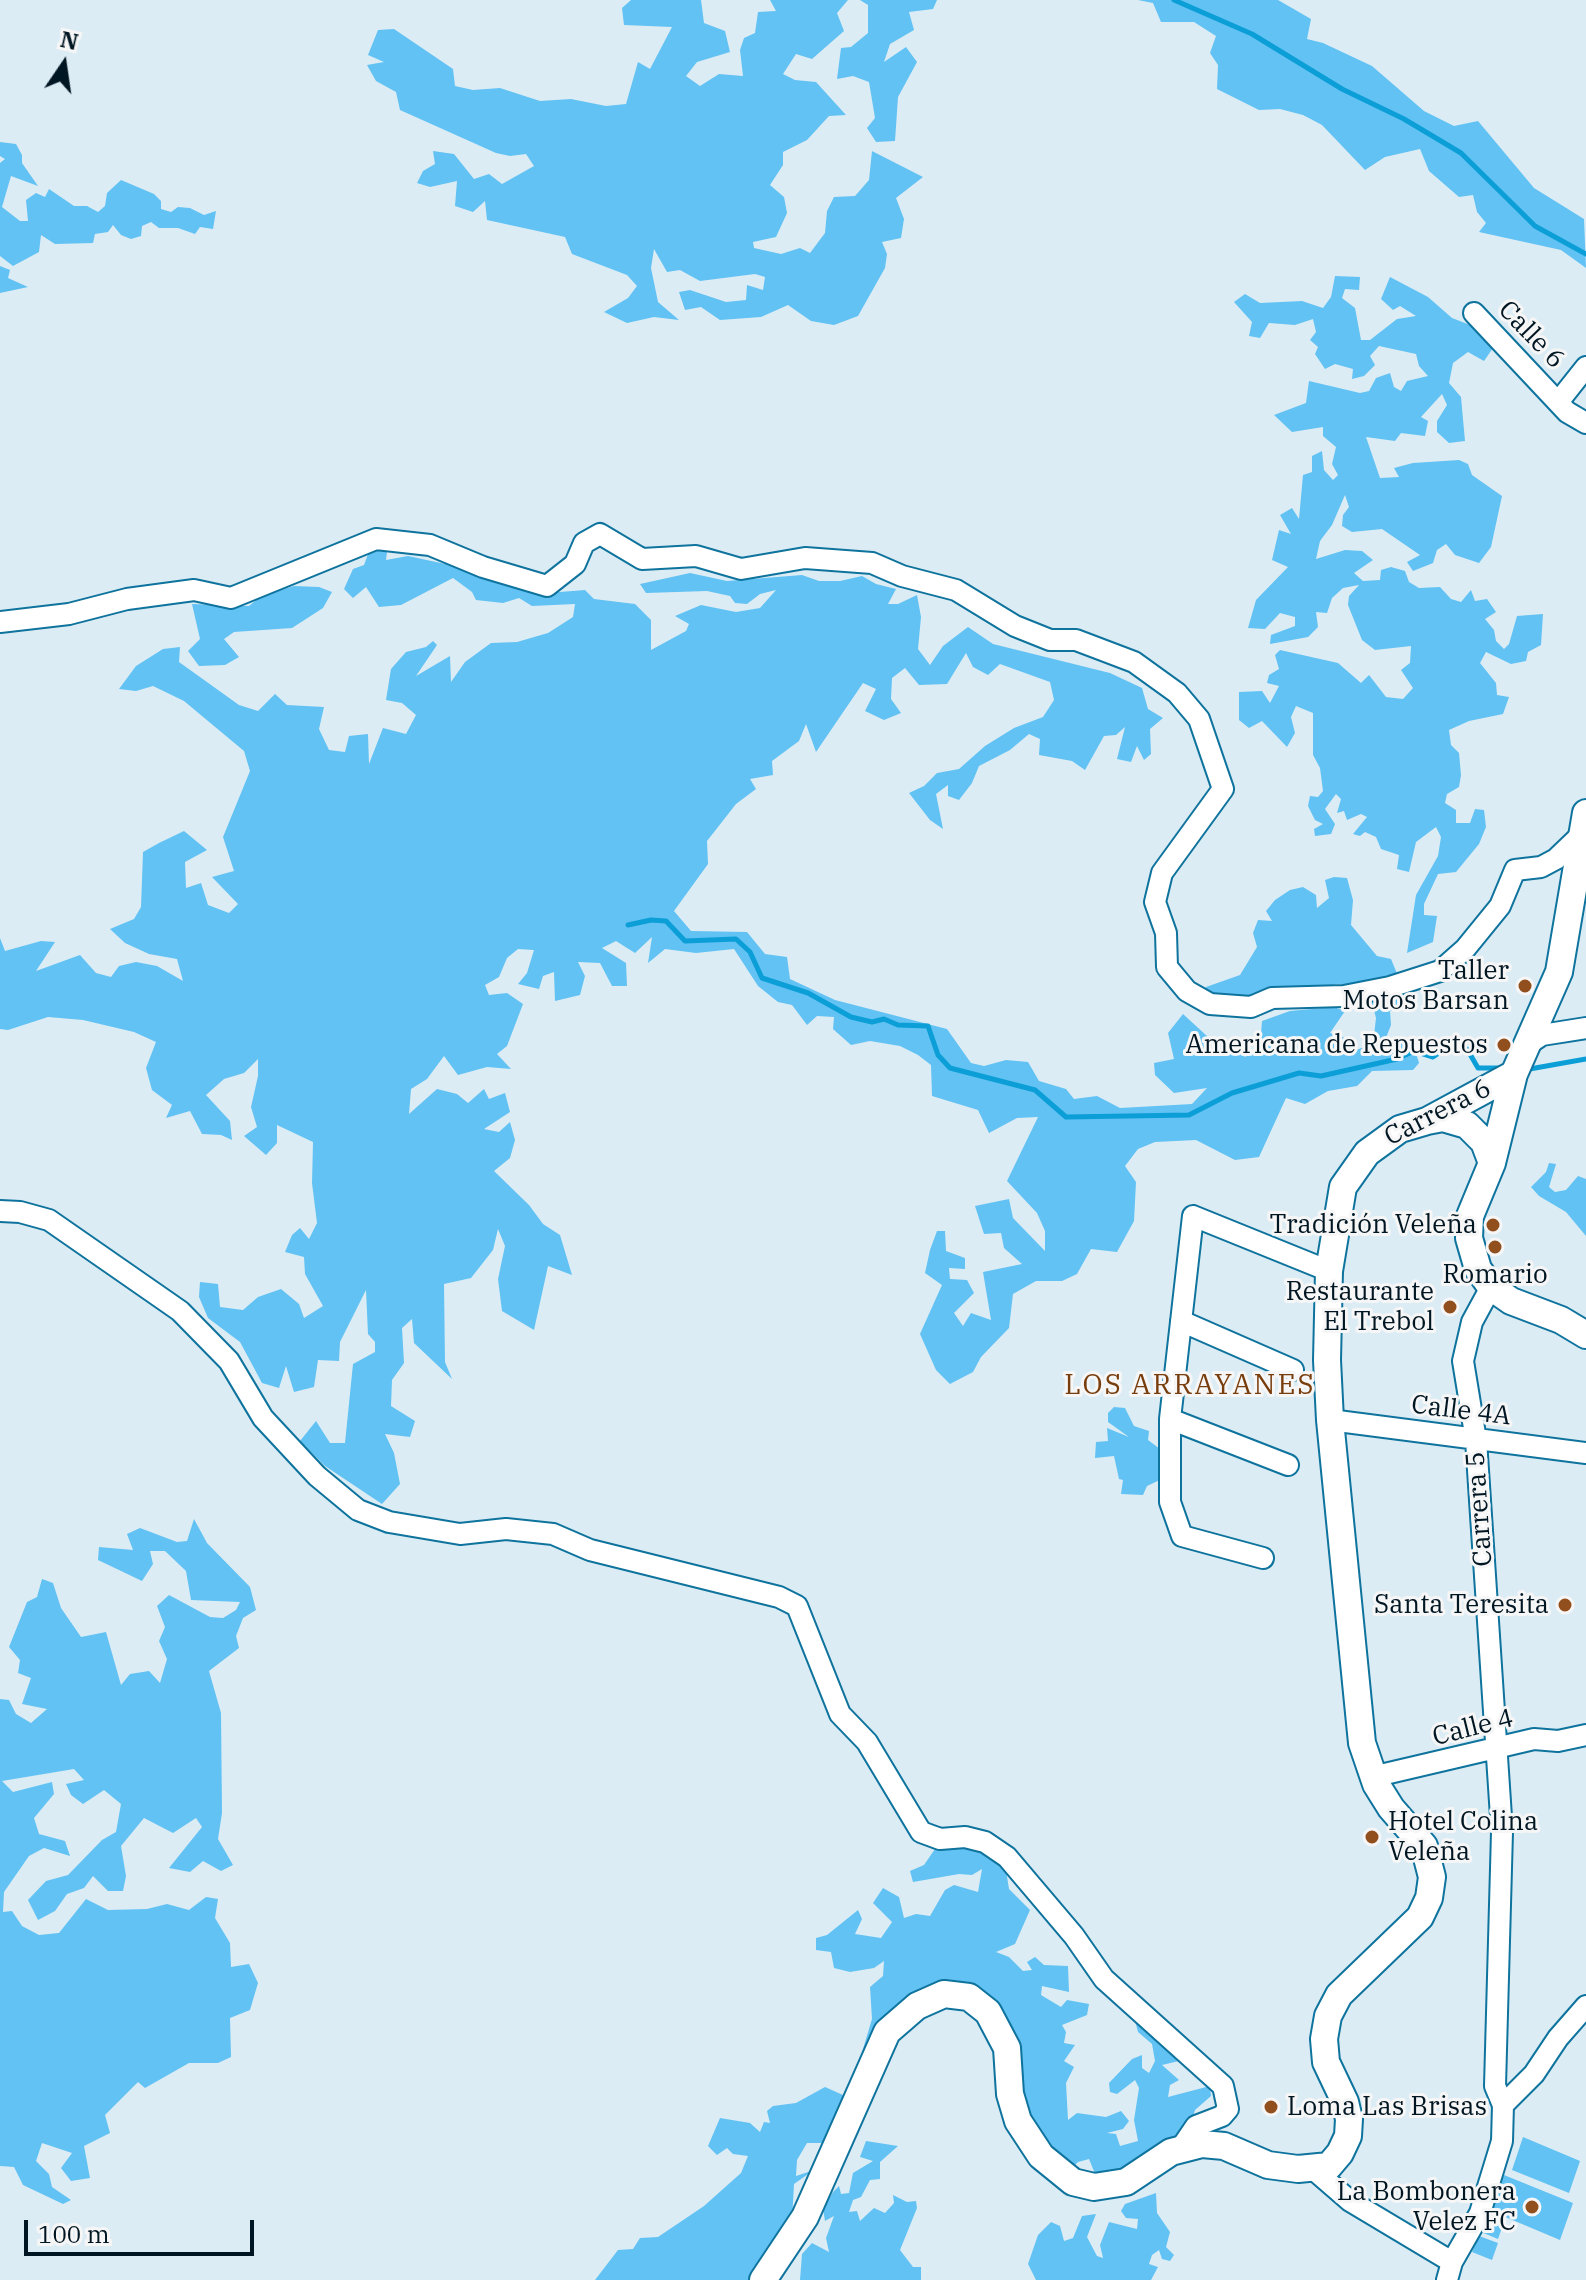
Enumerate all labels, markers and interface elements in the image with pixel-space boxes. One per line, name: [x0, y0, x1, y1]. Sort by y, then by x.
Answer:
north arrow: [24, 24, 104, 104]
text: N: [58, 24, 81, 56]
street label: Calle 6: [1491, 295, 1571, 375]
place label: Taller Motos Barsan: [1342, 955, 1509, 1016]
marker: Taller Motos Barsan: [1516, 977, 1534, 995]
place label: Americana de Repuestos: [1186, 1029, 1488, 1061]
marker: Americana de Repuestos: [1495, 1036, 1513, 1054]
street label: Carrera 6: [1380, 1073, 1496, 1153]
place label: Tradición Veleña: [1269, 1209, 1477, 1241]
marker: Tradición Veleña: [1484, 1216, 1502, 1234]
marker: Romario: [1486, 1238, 1504, 1256]
place label: Romario: [1442, 1259, 1548, 1291]
place label: Restaurante El Trebol: [1286, 1276, 1434, 1338]
marker: Restaurante El Trebol: [1441, 1298, 1459, 1316]
district label: LOS ARRAYANES: [1064, 1369, 1316, 1403]
street label: Calle 4A: [1410, 1389, 1512, 1433]
street label: Carrera 5: [1460, 1450, 1500, 1568]
place label: Santa Teresita: [1374, 1589, 1549, 1621]
marker: Santa Teresita: [1556, 1596, 1574, 1614]
street label: Calle 4: [1429, 1703, 1517, 1753]
place label: Hotel Colina Veleña: [1388, 1806, 1538, 1868]
marker: Hotel Colina Veleña: [1363, 1828, 1381, 1846]
place label: Loma Las Brisas: [1287, 2091, 1487, 2123]
marker: Loma Las Brisas: [1262, 2098, 1280, 2116]
place label: La Bombonera Velez FC: [1337, 2176, 1516, 2238]
marker: La Bombonera Velez FC: [1523, 2198, 1541, 2216]
scale bar: [28, 2204, 258, 2254]
text: 100 m: [38, 2218, 110, 2250]

